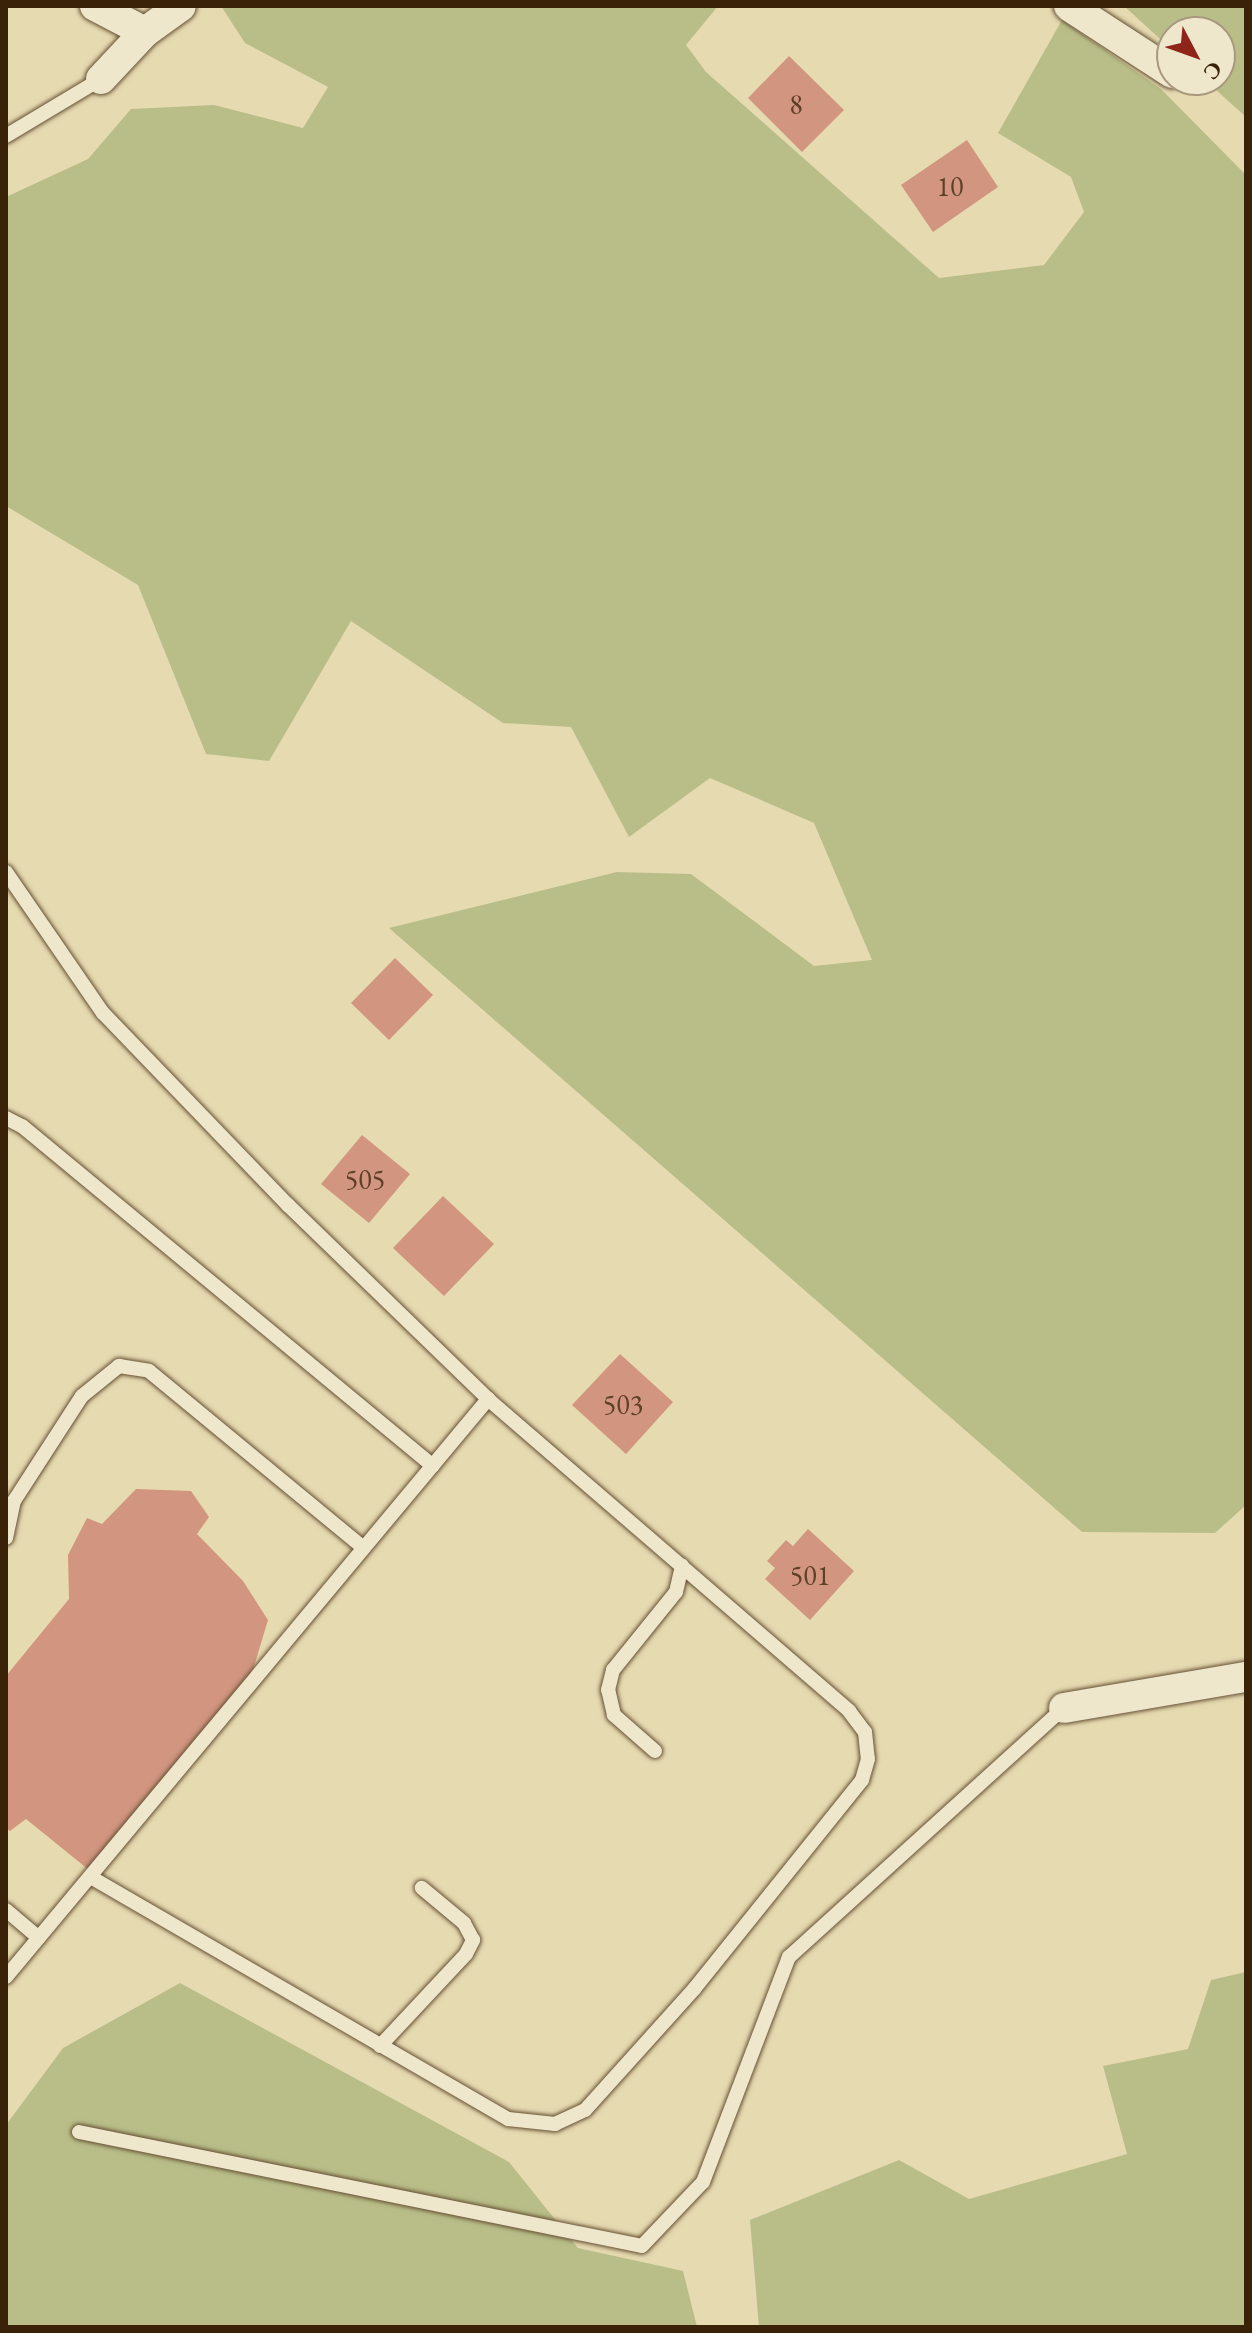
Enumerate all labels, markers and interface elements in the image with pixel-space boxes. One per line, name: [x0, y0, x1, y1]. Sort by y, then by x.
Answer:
north arrow: [1156, 16, 1236, 96]
text: С: [1197, 55, 1229, 86]
house number: 8: [789, 87, 803, 121]
house number: 10: [937, 169, 963, 203]
house number: 505: [345, 1162, 385, 1196]
house number: 503: [603, 1387, 643, 1421]
house number: 501: [790, 1558, 830, 1592]

